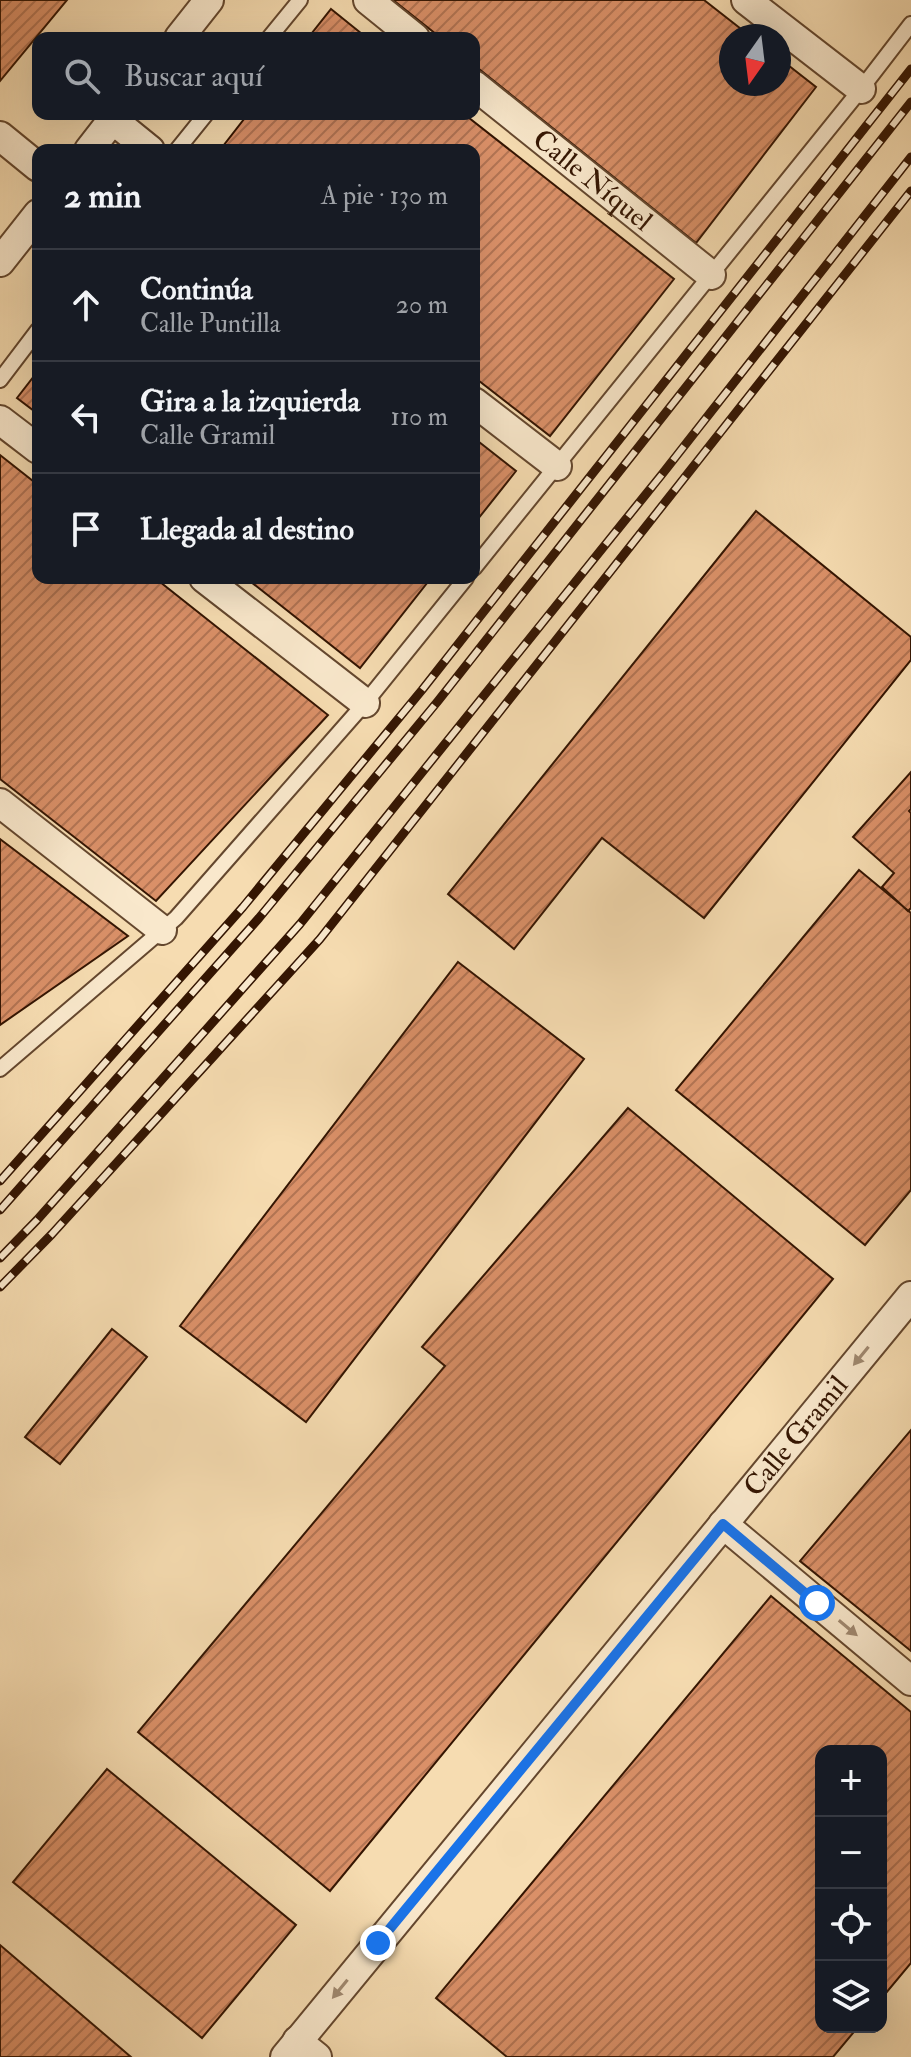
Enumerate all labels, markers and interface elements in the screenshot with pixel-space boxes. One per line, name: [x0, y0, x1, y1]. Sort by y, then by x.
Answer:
north arrow: [719, 24, 791, 96]
search box: [32, 32, 480, 120]
icon: search: [60, 54, 104, 98]
text: Buscar aquí: [124, 58, 263, 95]
street label: Calle Níquel: [526, 122, 660, 239]
text: 2 min: [64, 175, 141, 218]
text: A pie · 130 m: [321, 180, 448, 212]
text: Continúa: [140, 271, 253, 308]
icon: ahead: [64, 283, 108, 327]
text: 20 m: [396, 289, 448, 321]
text: Calle Puntilla: [140, 308, 280, 340]
text: Gira a la izquierda: [140, 383, 360, 420]
icon: left: [64, 395, 108, 439]
text: 110 m: [391, 401, 448, 433]
text: Calle Gramil: [140, 420, 275, 452]
icon: arrive: [64, 507, 108, 551]
text: Llegada al destino: [140, 511, 354, 548]
one-way arrow: [853, 1346, 870, 1367]
street label: Calle Gramil: [736, 1369, 856, 1503]
route start: [799, 1585, 835, 1621]
one-way arrow: [837, 1619, 857, 1636]
map controls: [815, 1745, 887, 2033]
button: +: [815, 1745, 887, 1817]
button: −: [815, 1817, 887, 1889]
button: locate: [815, 1889, 887, 1961]
route end: [360, 1925, 396, 1961]
button: layers: [815, 1961, 887, 2033]
one-way arrow: [332, 1979, 349, 1999]

